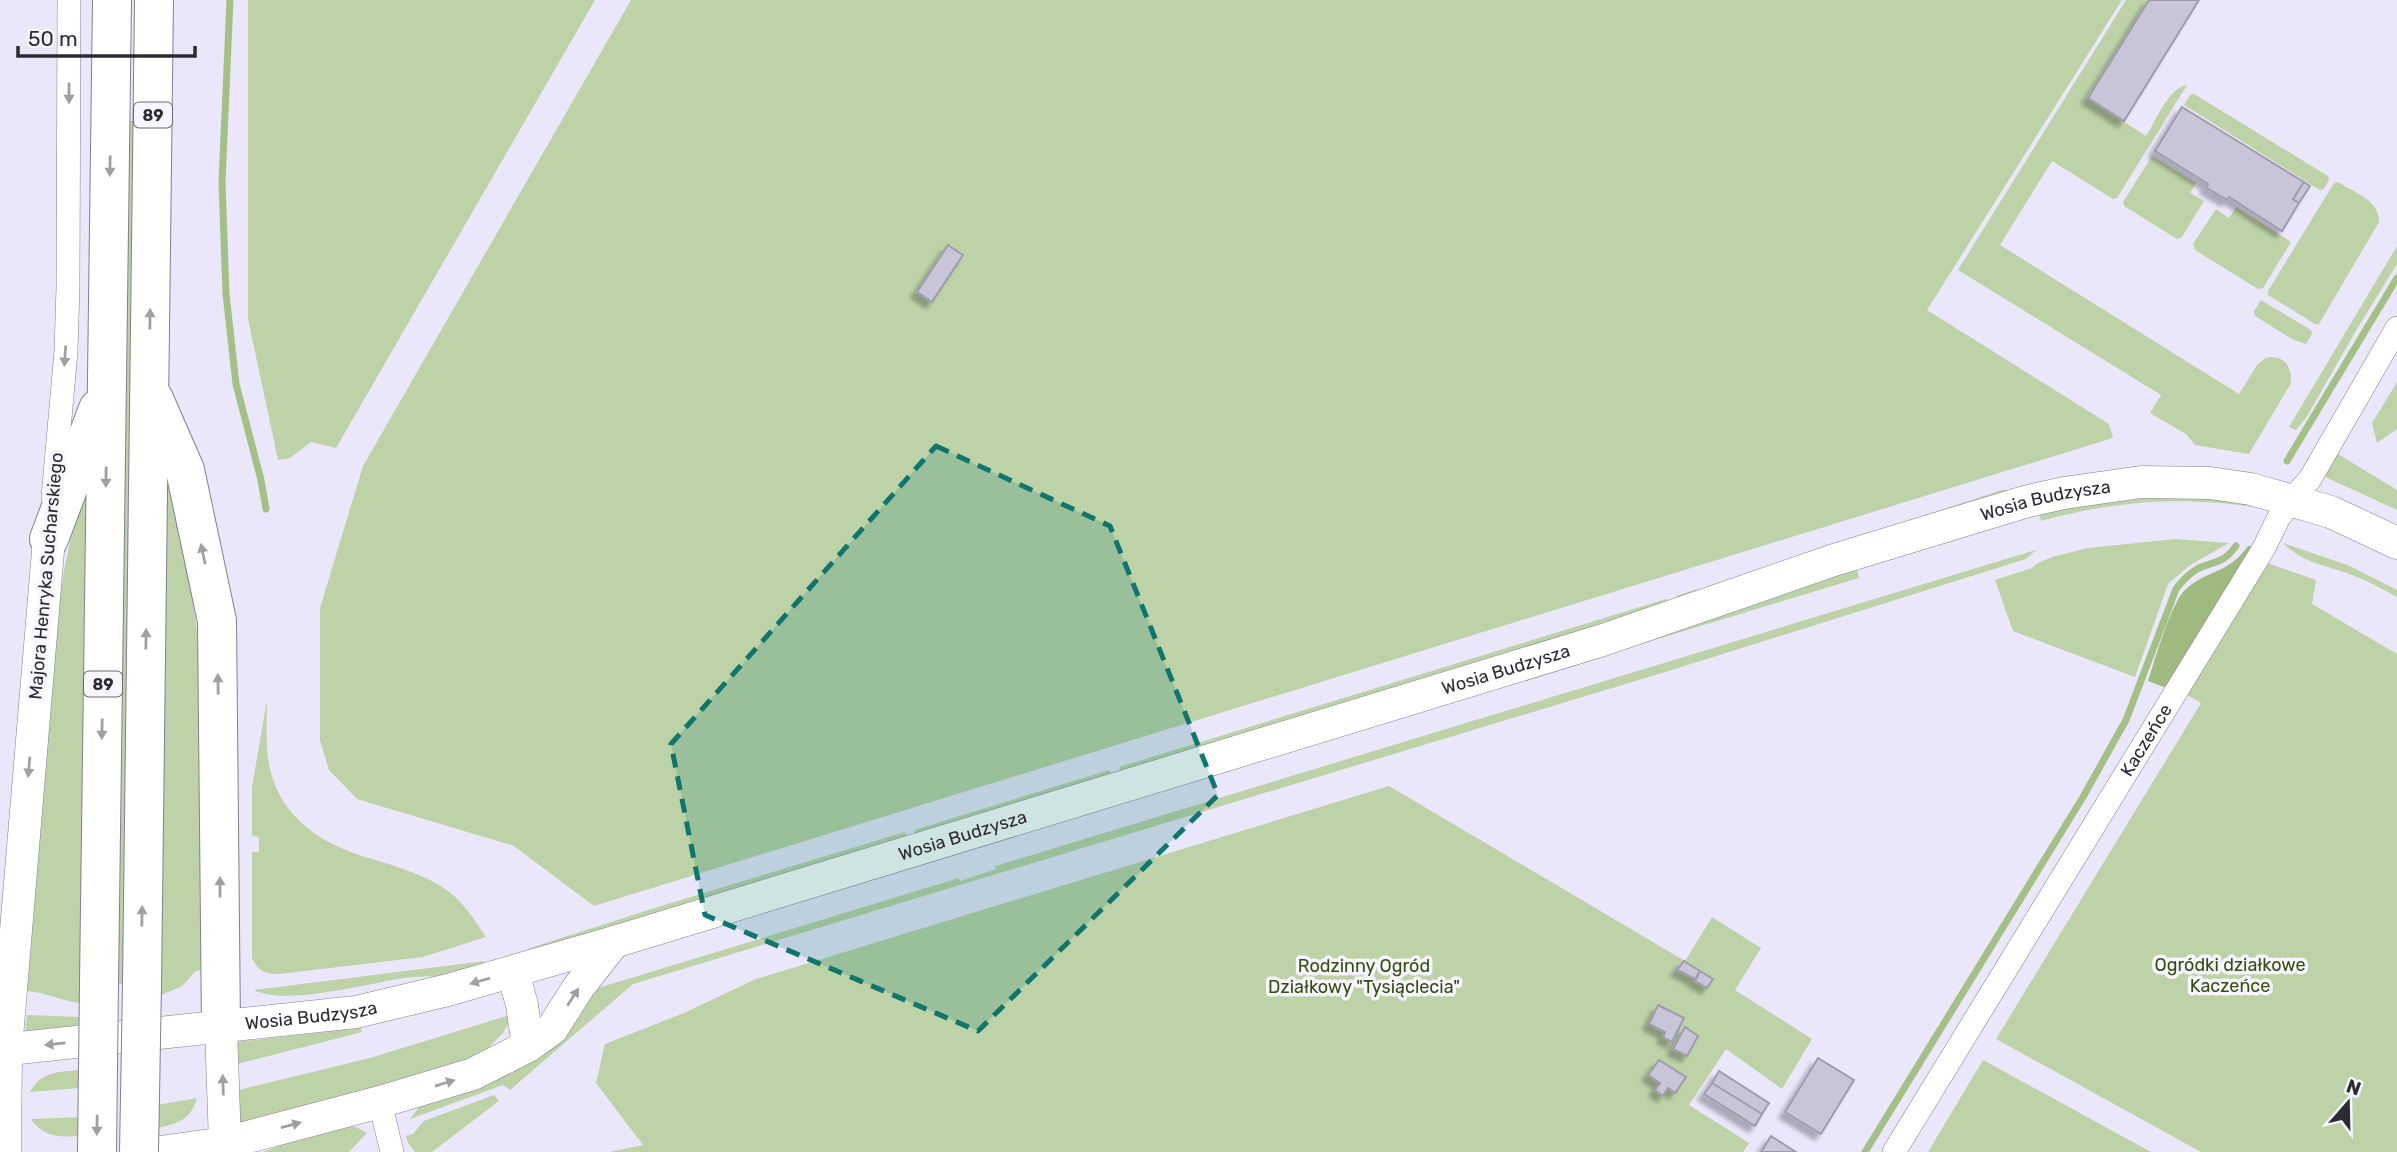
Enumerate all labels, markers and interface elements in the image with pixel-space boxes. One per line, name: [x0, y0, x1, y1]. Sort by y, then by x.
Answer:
scale bar: [18, 14, 194, 58]
text: 50 m: [28, 26, 78, 51]
one-way arrow: [63, 82, 75, 104]
road number: 89: [134, 102, 172, 127]
one-way arrow: [104, 155, 115, 177]
one-way arrow: [144, 308, 156, 330]
one-way arrow: [59, 345, 70, 367]
street label: Majora Henryka Sucharskiego: [24, 451, 68, 701]
one-way arrow: [100, 466, 111, 488]
street label: Wosia Budzysza: [1978, 475, 2112, 526]
one-way arrow: [197, 543, 208, 565]
one-way arrow: [140, 628, 152, 650]
street label: Wosia Budzysza: [1439, 640, 1573, 700]
road number: 89: [84, 671, 122, 696]
one-way arrow: [212, 673, 224, 695]
street label: Kaczeńce: [2116, 700, 2177, 780]
one-way arrow: [96, 718, 108, 740]
one-way arrow: [23, 756, 34, 778]
street label: Wosia Budzysza: [896, 806, 1029, 865]
one-way arrow: [214, 876, 226, 898]
one-way arrow: [137, 904, 148, 926]
park label: Ogródki działkowe Kaczeńce: [2154, 954, 2306, 997]
park label: Rodzinny Ogród Działkowy "Tysiąclecia": [1268, 955, 1460, 998]
one-way arrow: [470, 976, 491, 986]
one-way arrow: [566, 988, 580, 1006]
street label: Wosia Budzysza: [244, 996, 379, 1035]
one-way arrow: [44, 1039, 66, 1050]
north arrow: [2313, 1068, 2383, 1138]
one-way arrow: [217, 1074, 228, 1096]
text: N: [2343, 1074, 2364, 1101]
one-way arrow: [435, 1077, 456, 1087]
one-way arrow: [91, 1114, 103, 1136]
one-way arrow: [281, 1120, 302, 1130]

